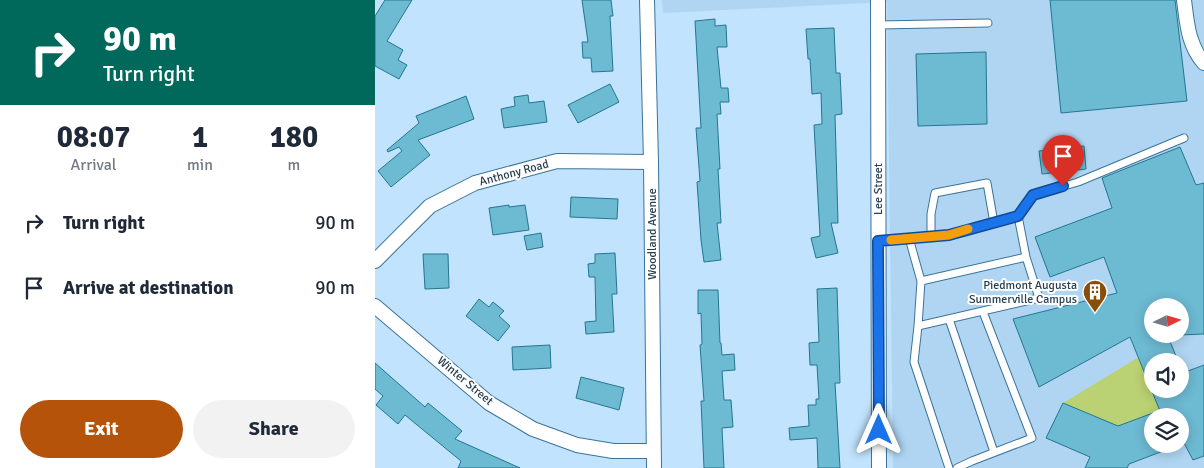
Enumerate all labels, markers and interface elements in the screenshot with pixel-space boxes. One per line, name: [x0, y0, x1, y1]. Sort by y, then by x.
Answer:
text: 90 m: [103, 17, 177, 60]
icon: right: [20, 20, 85, 85]
text: Turn right: [103, 60, 195, 87]
text: 08:07: [57, 119, 130, 156]
text: 1: [192, 119, 208, 156]
text: 180: [270, 119, 318, 156]
pin: [1042, 135, 1084, 186]
icon: arrive: [1049, 142, 1077, 170]
text: Arrival: [70, 155, 117, 175]
text: min: [187, 155, 213, 175]
text: m: [288, 155, 300, 175]
street label: Anthony Road: [478, 157, 550, 189]
street label: Lee Street: [871, 163, 886, 215]
street label: Woodland Avenue: [645, 188, 660, 280]
icon: right: [20, 209, 48, 237]
text: Turn right: [63, 211, 145, 235]
text: 90 m: [315, 211, 355, 235]
icon: arrive: [20, 274, 48, 302]
text: Arrive at destination: [63, 276, 234, 300]
text: 90 m: [315, 276, 355, 300]
place label: Piedmont Augusta Summerville Campus: [969, 278, 1077, 307]
building icon: Piedmont Augusta Summerville Campus: [1082, 279, 1108, 313]
north arrow: [1144, 298, 1189, 342]
map controls: [1144, 298, 1189, 453]
street label: Winter Street: [434, 353, 496, 409]
button: sound: [1144, 353, 1189, 398]
button: Exit: [20, 400, 183, 458]
button: Share: [193, 400, 355, 458]
position arrow: [852, 403, 904, 455]
button: layers: [1144, 408, 1189, 453]

